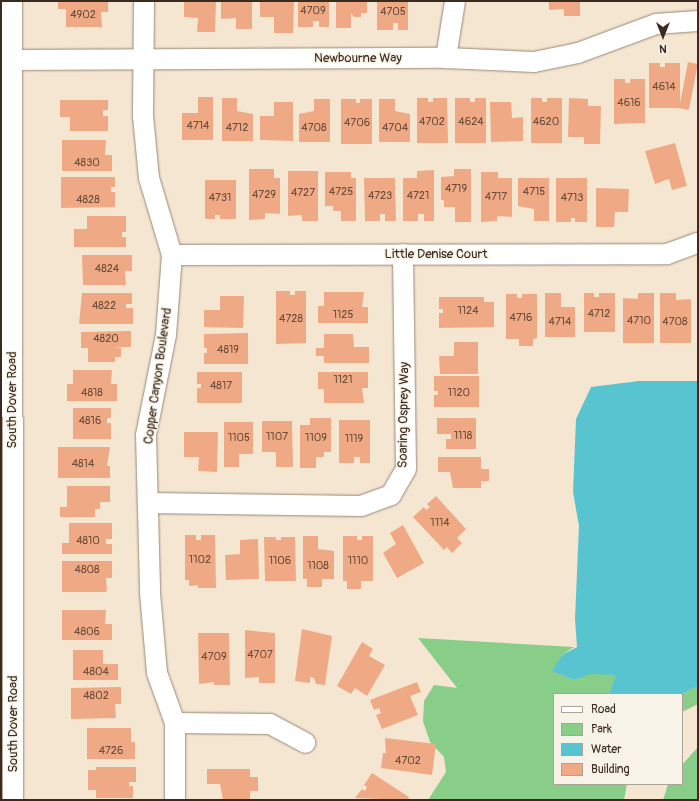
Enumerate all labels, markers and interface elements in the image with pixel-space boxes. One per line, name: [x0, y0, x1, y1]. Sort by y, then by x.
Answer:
house number: 4709: [300, 4, 326, 18]
house number: 4705: [380, 5, 406, 19]
house number: 4902: [70, 8, 96, 22]
north arrow: [643, 16, 683, 56]
text: N: [659, 42, 667, 55]
street label: Newbourne Way: [314, 50, 402, 66]
house number: 4614: [652, 80, 676, 94]
house number: 4616: [617, 96, 641, 110]
house number: 4702: [419, 115, 445, 129]
house number: 4624: [458, 115, 484, 129]
house number: 4620: [533, 115, 559, 129]
house number: 4706: [344, 116, 370, 130]
house number: 4714: [187, 119, 209, 133]
house number: 4712: [226, 121, 248, 135]
house number: 4708: [301, 121, 327, 135]
house number: 4704: [382, 121, 408, 135]
house number: 4830: [74, 156, 100, 170]
house number: 4719: [445, 182, 467, 196]
house number: 4725: [329, 185, 353, 199]
house number: 4715: [523, 185, 545, 199]
house number: 4727: [291, 186, 315, 200]
house number: 4729: [252, 188, 276, 202]
house number: 4723: [368, 189, 392, 203]
house number: 4721: [407, 189, 429, 203]
house number: 4717: [485, 190, 507, 204]
house number: 4731: [209, 191, 231, 205]
house number: 4713: [561, 191, 583, 205]
house number: 4828: [76, 193, 100, 207]
street label: Little Denise Court: [385, 246, 487, 262]
house number: 4824: [95, 262, 119, 276]
house number: 4822: [92, 299, 116, 313]
house number: 1124: [457, 304, 479, 318]
street label: Copper Canyon Boulevard: [141, 307, 175, 445]
house number: 4712: [588, 307, 610, 321]
house number: 1125: [333, 308, 353, 322]
house number: 4716: [510, 311, 532, 325]
house number: 4728: [279, 312, 303, 326]
house number: 4710: [627, 314, 651, 328]
house number: 4714: [549, 315, 571, 329]
house number: 4708: [662, 315, 688, 329]
house number: 4820: [93, 332, 119, 346]
house number: 4819: [217, 343, 239, 357]
street label: South Dover Road: [4, 351, 20, 449]
street label: Soaring Osprey Way: [395, 362, 413, 468]
house number: 1121: [333, 373, 353, 387]
house number: 4817: [210, 379, 232, 393]
house number: 4818: [81, 386, 103, 400]
house number: 1120: [448, 386, 470, 400]
house number: 4816: [79, 414, 101, 428]
house number: 1118: [454, 429, 472, 443]
house number: 1107: [266, 430, 288, 444]
house number: 1105: [228, 431, 250, 445]
house number: 1109: [305, 431, 327, 445]
house number: 1119: [345, 432, 363, 446]
house number: 4814: [72, 457, 94, 471]
house number: 1114: [430, 516, 450, 530]
house number: 4810: [76, 534, 100, 548]
house number: 1102: [189, 553, 211, 567]
house number: 1106: [269, 554, 291, 568]
house number: 1110: [348, 554, 368, 568]
house number: 1108: [307, 559, 329, 573]
house number: 4808: [75, 563, 99, 577]
house number: 4806: [74, 625, 100, 639]
house number: 4707: [247, 648, 273, 662]
house number: 4709: [201, 650, 227, 664]
house number: 4804: [83, 665, 109, 679]
street label: South Dover Road: [5, 675, 21, 773]
house number: 4802: [83, 689, 109, 703]
legend: [553, 693, 683, 785]
text: Road: [591, 702, 616, 717]
text: Park: [591, 722, 612, 737]
text: Water: [591, 742, 622, 757]
house number: 4726: [99, 744, 123, 758]
house number: 4702: [395, 754, 421, 768]
text: Building: [591, 762, 630, 777]

